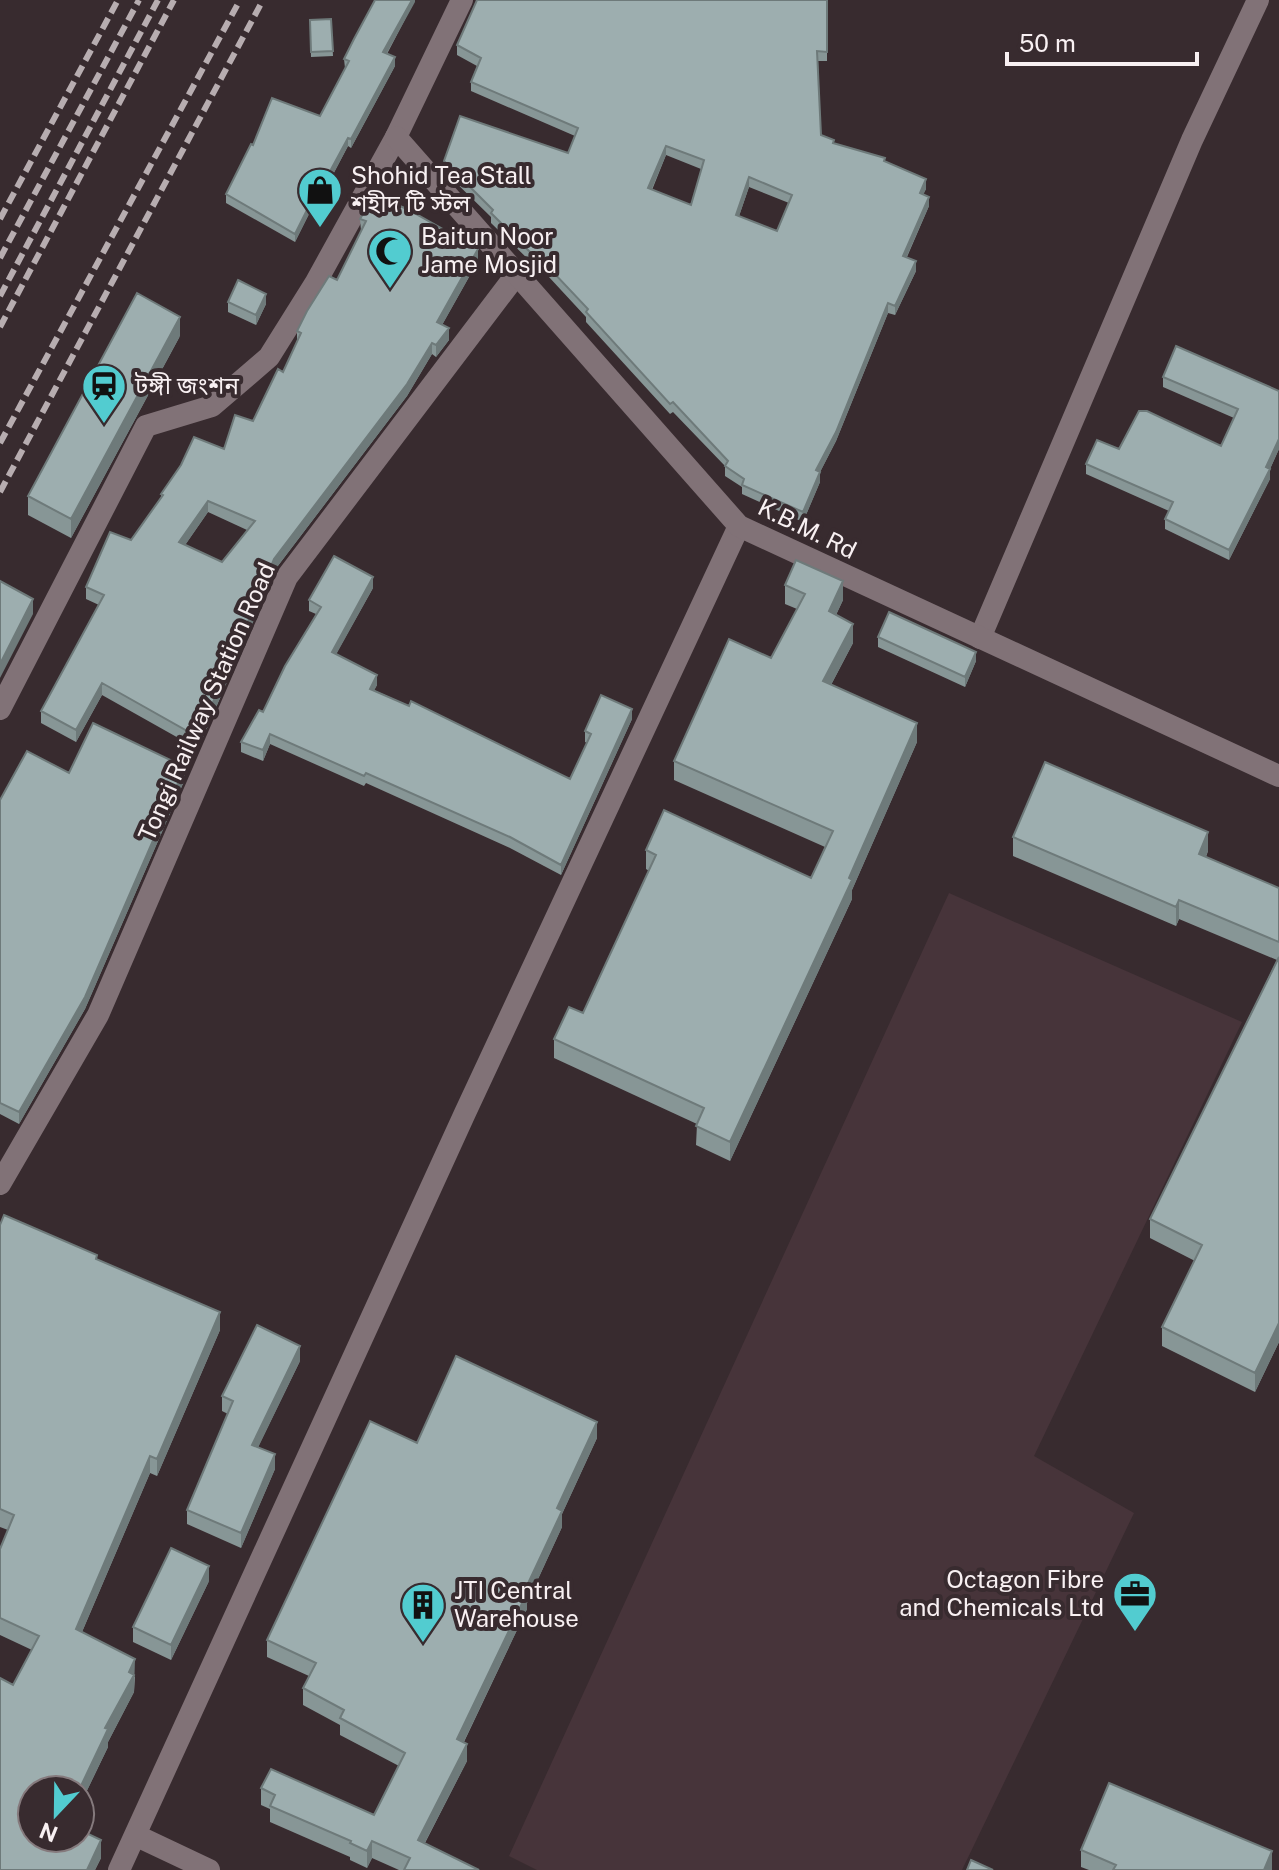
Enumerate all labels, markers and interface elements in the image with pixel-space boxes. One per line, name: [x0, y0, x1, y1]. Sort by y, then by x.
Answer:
scale bar: [1007, 16, 1197, 66]
text: 50 m: [1019, 29, 1076, 57]
place label: Shohid Tea Stall শহীদ টি স্টল: [350, 161, 532, 217]
shop icon: Shohid Tea Stall শহীদ টি স্টল: [296, 166, 344, 229]
place label: Baitun Noor Jame Mosjid: [421, 222, 557, 278]
mosque icon: Baitun Noor Jame Mosjid: [366, 227, 414, 290]
station icon: টঙ্গী জংশন: [80, 362, 128, 425]
place label: টঙ্গী জংশন: [134, 371, 239, 399]
street label: K.B.M. Rd: [754, 492, 861, 564]
street label: Tongi Railway Station Road: [132, 558, 280, 845]
place label: Octagon Fibre and Chemicals Ltd: [899, 1565, 1104, 1621]
office icon: Octagon Fibre and Chemicals Ltd: [1111, 1570, 1159, 1633]
place label: JTI Central Warehouse: [454, 1576, 579, 1632]
building icon: JTI Central Warehouse: [399, 1581, 447, 1644]
north arrow: [16, 1774, 96, 1854]
text: N: [36, 1817, 61, 1848]

